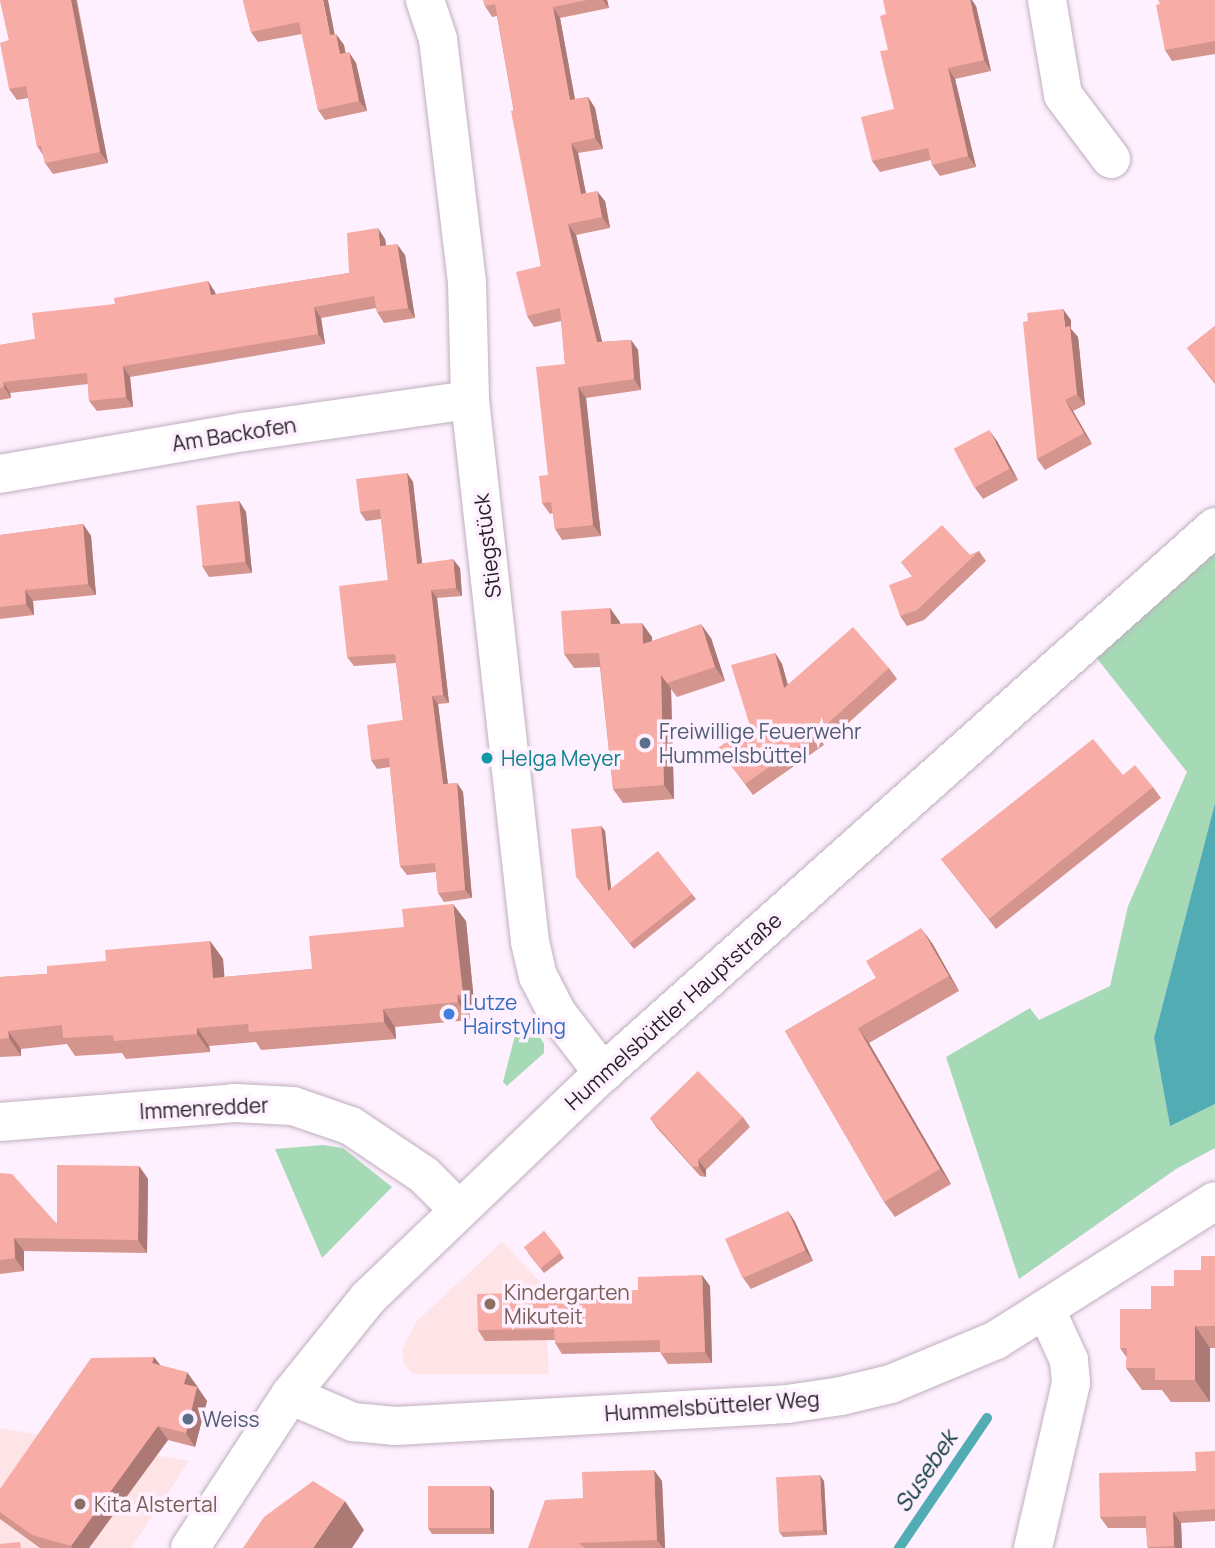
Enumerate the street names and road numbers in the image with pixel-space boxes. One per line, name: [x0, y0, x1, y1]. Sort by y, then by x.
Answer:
street label: Am Backofen: [170, 412, 298, 456]
street label: Stiegstück: [468, 492, 506, 600]
street label: Hummelsbüttler Hauptstraße: [560, 907, 786, 1115]
street label: Immenredder: [139, 1092, 269, 1124]
street label: Hummelsbütteler Weg: [604, 1386, 820, 1426]

